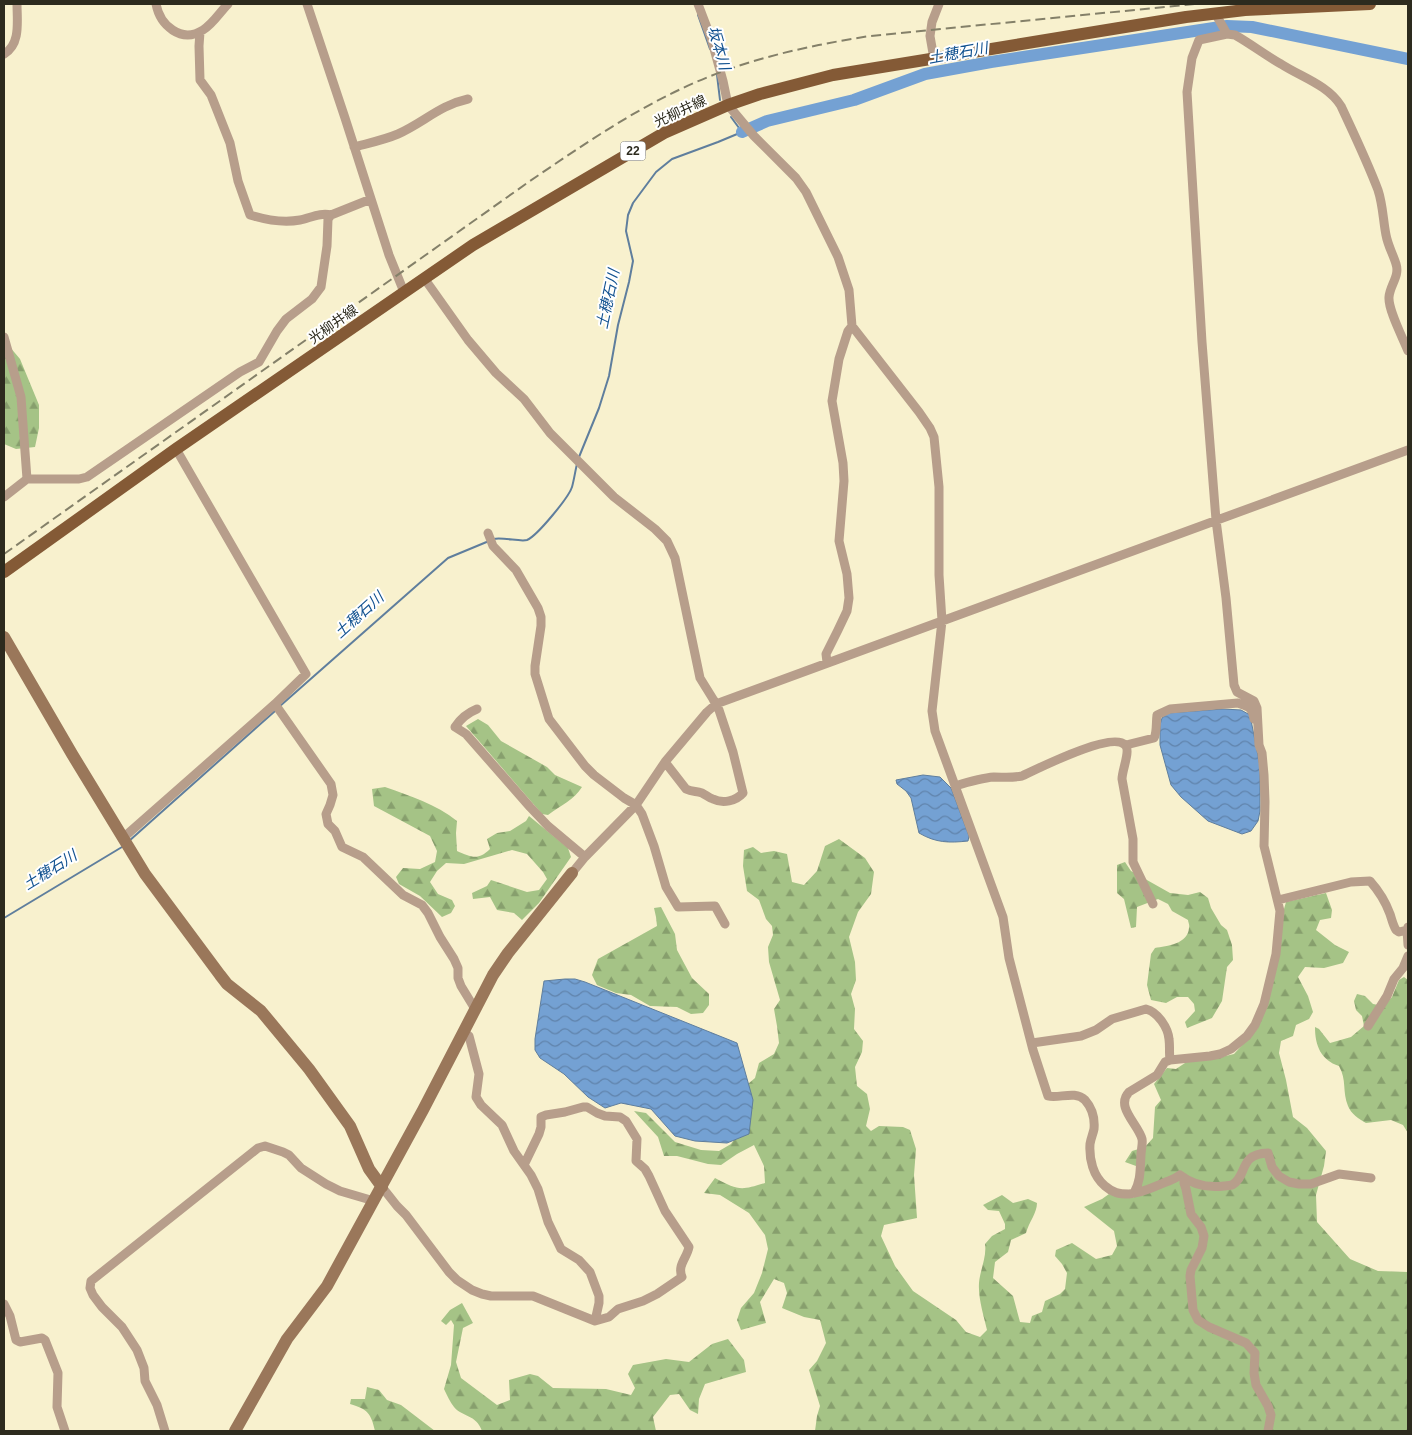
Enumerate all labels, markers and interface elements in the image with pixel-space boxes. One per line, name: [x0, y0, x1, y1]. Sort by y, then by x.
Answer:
water label: 坂本川: [705, 24, 734, 74]
water label: 土穂石川: [927, 39, 991, 66]
street label: 光柳井線: [651, 92, 709, 130]
road number: 22: [620, 142, 646, 160]
water label: 土穂石川: [593, 266, 622, 330]
street label: 光柳井線: [305, 301, 361, 347]
water label: 土穂石川: [331, 587, 388, 641]
water label: 土穂石川: [20, 845, 81, 893]

